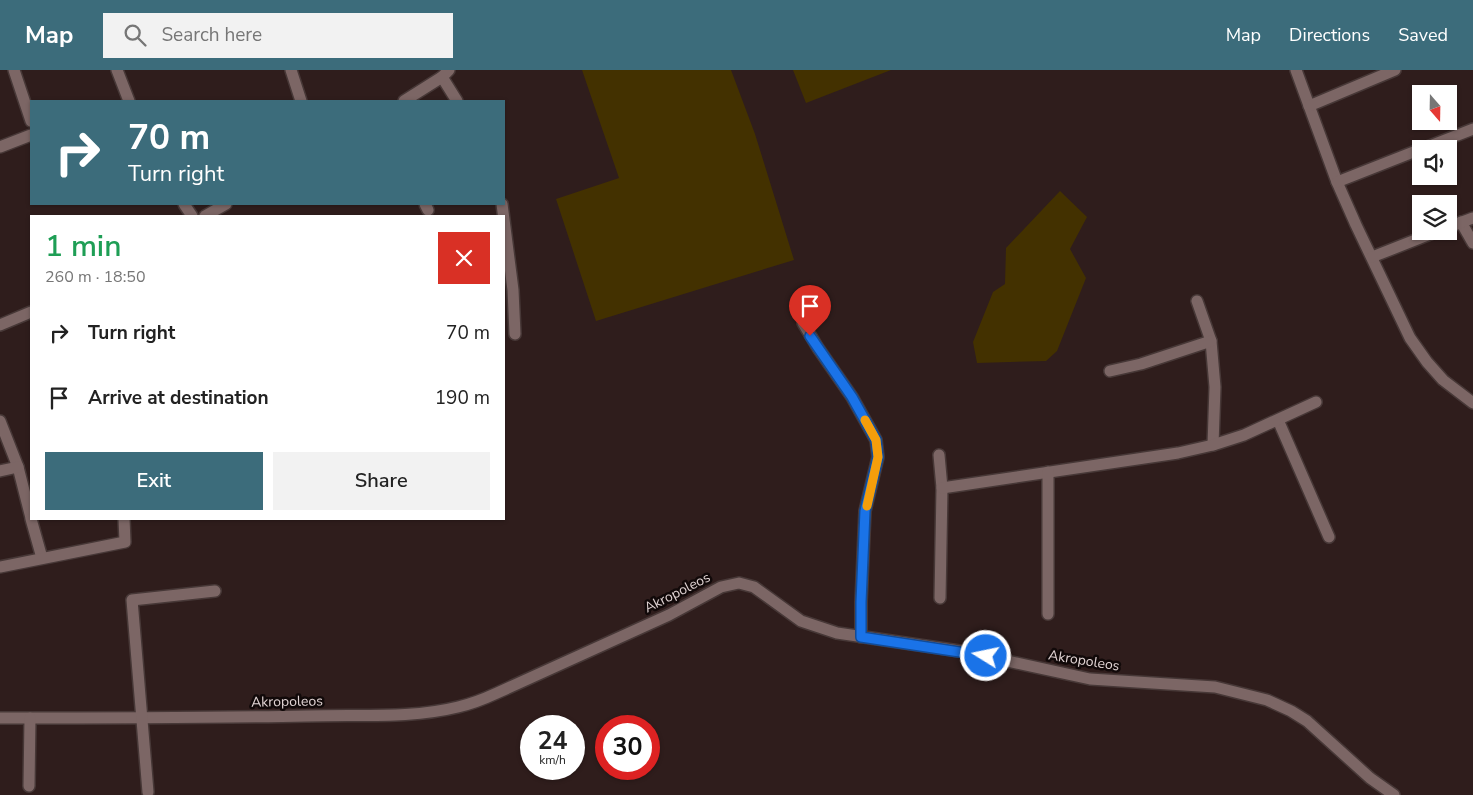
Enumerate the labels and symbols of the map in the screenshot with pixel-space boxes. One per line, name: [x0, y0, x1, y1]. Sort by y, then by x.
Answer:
north arrow: [1412, 85, 1458, 130]
pin: [789, 285, 831, 336]
street label: Akropoleos: [641, 568, 714, 617]
position arrow: [959, 629, 1011, 681]
street label: Akropoleos: [1047, 645, 1121, 676]
street label: Akropoleos: [251, 691, 323, 712]
speed limit sign: 30: [595, 715, 660, 780]

